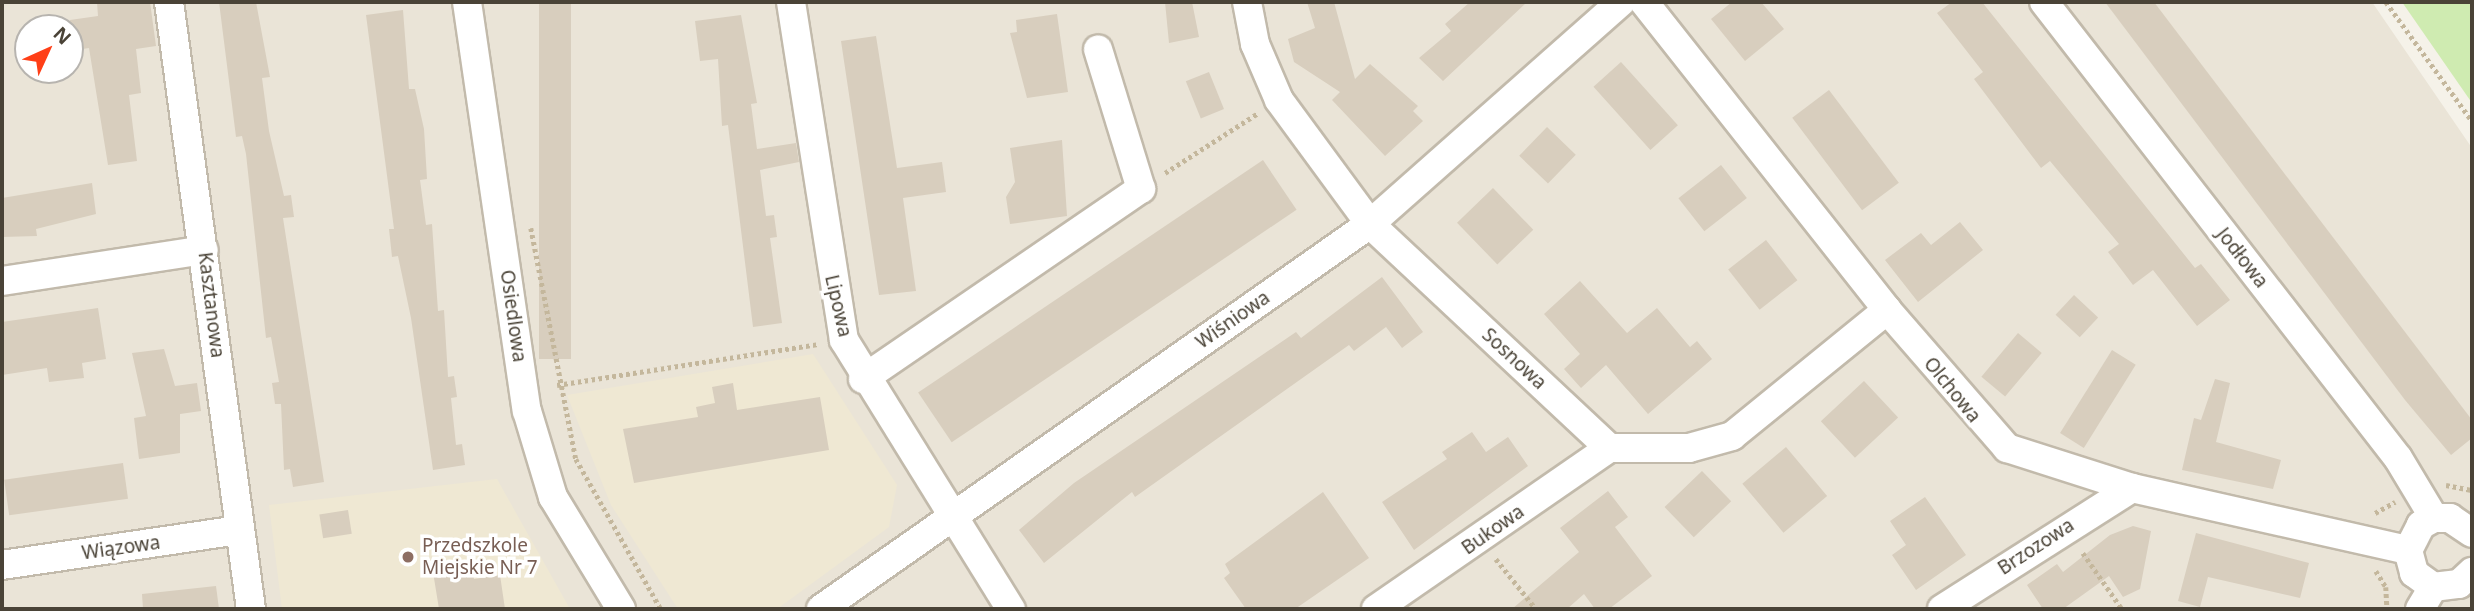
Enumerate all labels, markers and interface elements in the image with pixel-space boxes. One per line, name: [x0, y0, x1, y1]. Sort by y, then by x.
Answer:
north arrow: [14, 14, 84, 84]
text: N: [48, 21, 77, 50]
street label: Jodłowa: [2211, 223, 2273, 293]
street label: Kasztanowa: [193, 251, 229, 359]
street label: Osiedlowa: [495, 268, 531, 364]
street label: Lipowa: [820, 273, 856, 339]
street label: Wiśniowa: [1192, 286, 1274, 354]
street label: Sosnowa: [1477, 324, 1551, 394]
street label: Olchowa: [1919, 353, 1985, 427]
street label: Bukowa: [1457, 500, 1529, 560]
street label: Brzozowa: [1994, 514, 2078, 580]
street label: Wiązowa: [80, 531, 162, 565]
place label: Przedszkole Miejskie Nr 7: [422, 535, 538, 579]
marker: Przedszkole Miejskie Nr 7: [400, 549, 416, 565]

